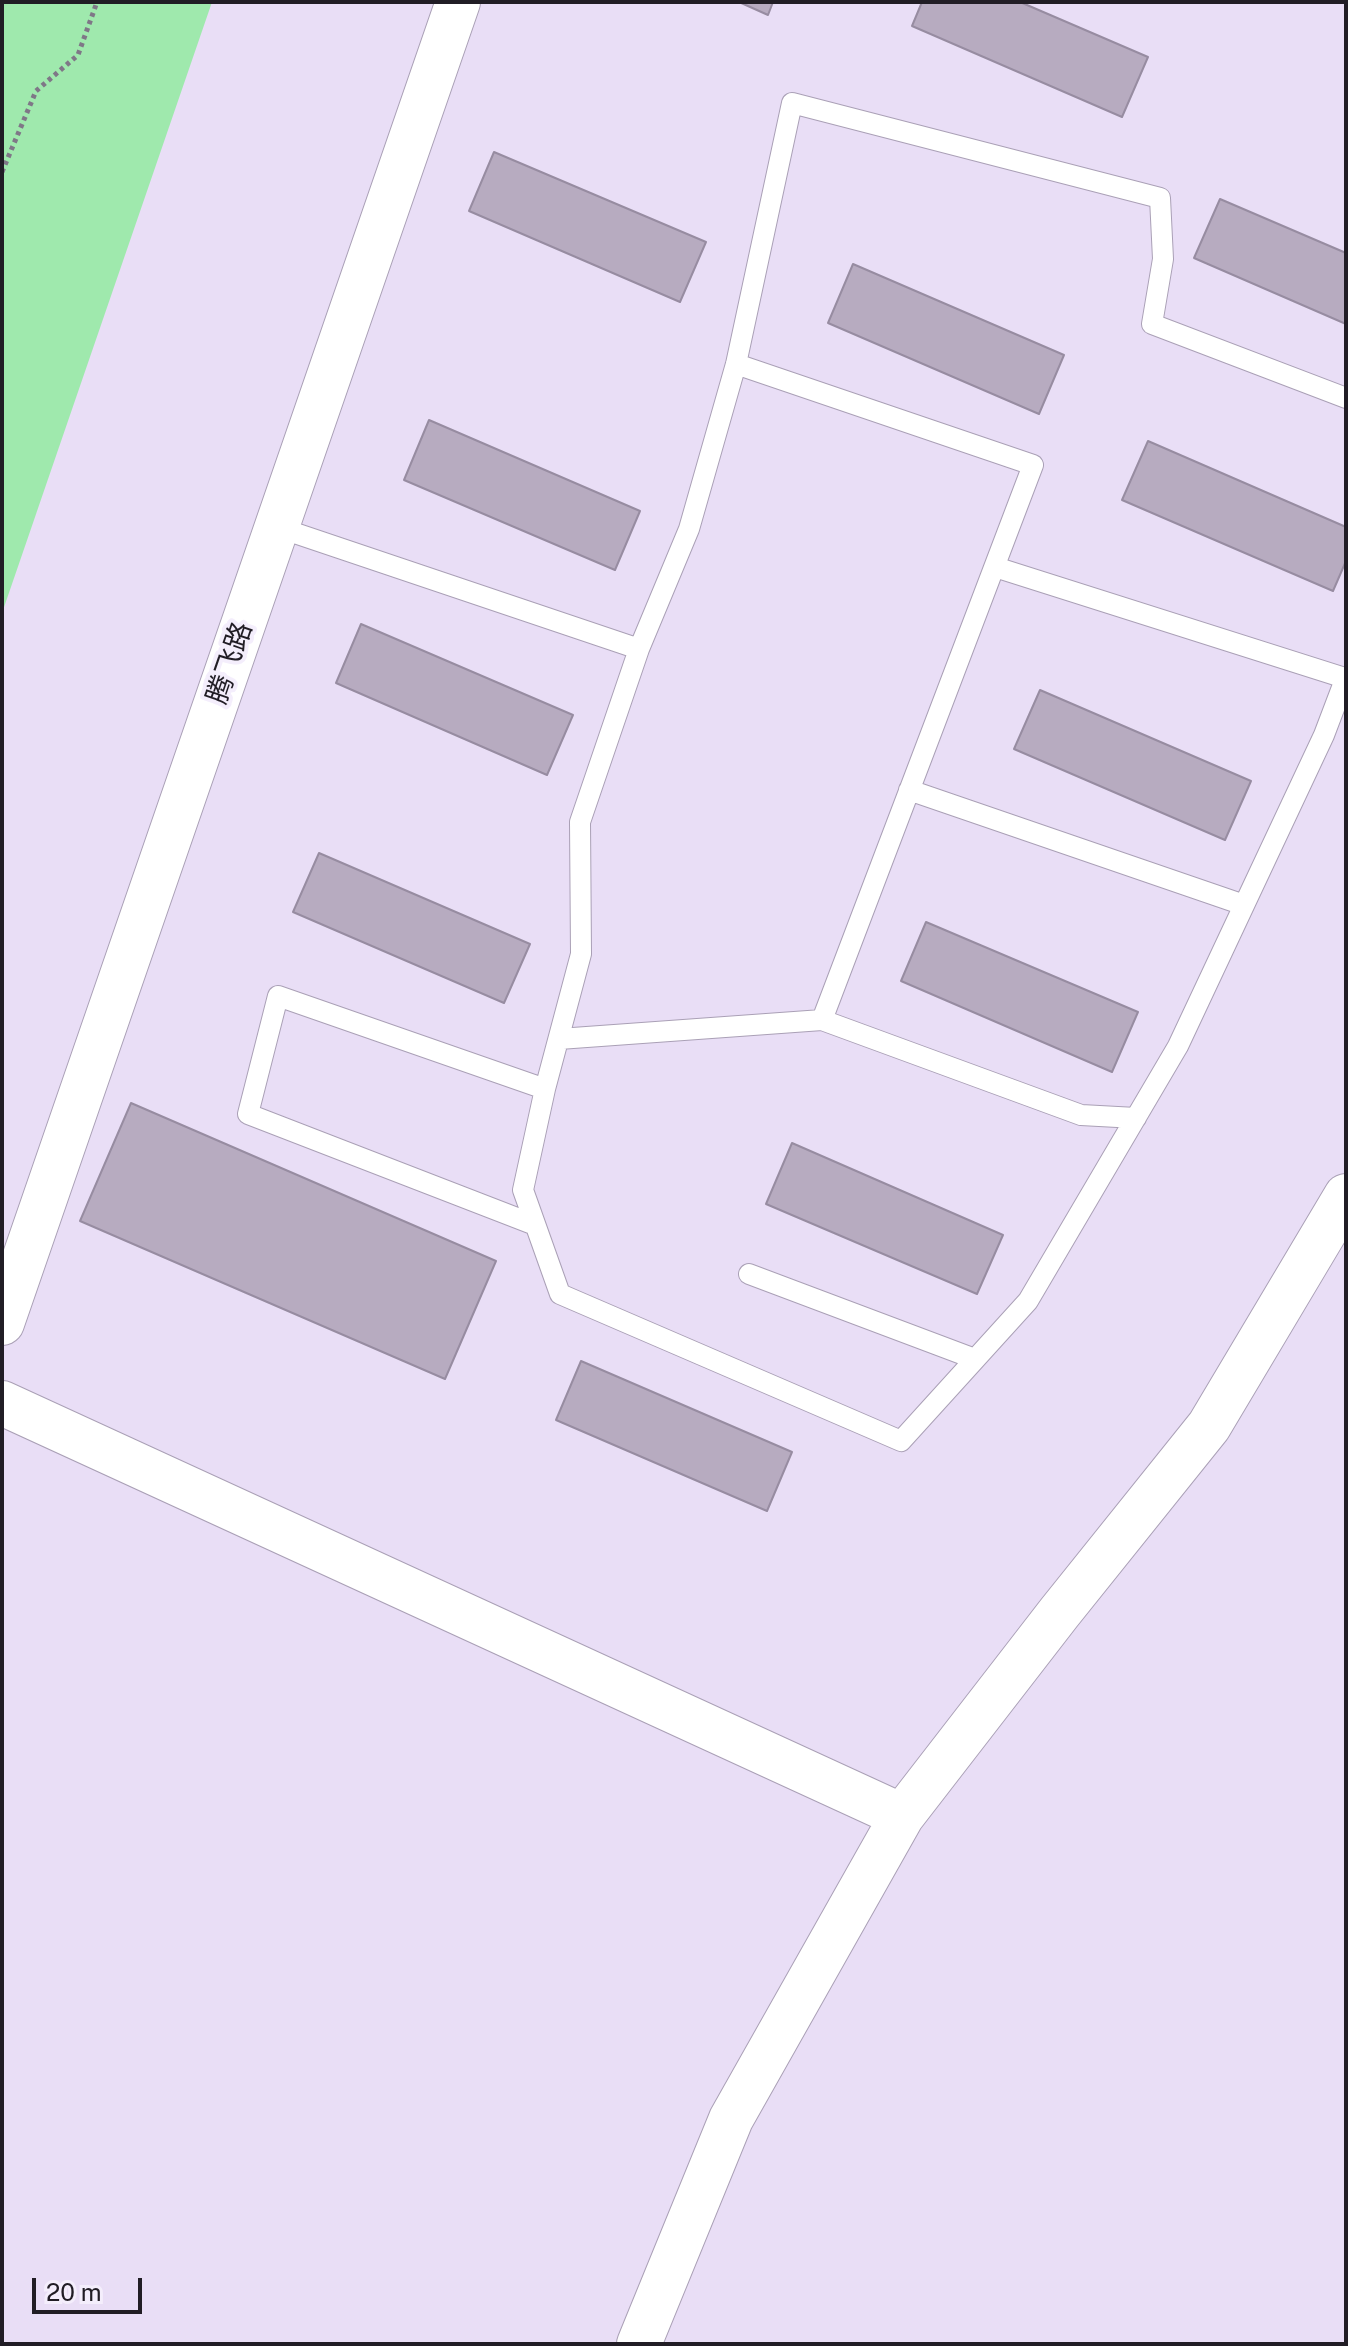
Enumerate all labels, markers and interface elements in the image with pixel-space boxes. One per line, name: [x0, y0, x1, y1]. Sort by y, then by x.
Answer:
street label: 腾飞路: [200, 618, 260, 708]
scale bar: [36, 2262, 146, 2312]
text: 20 m: [46, 2278, 102, 2306]

